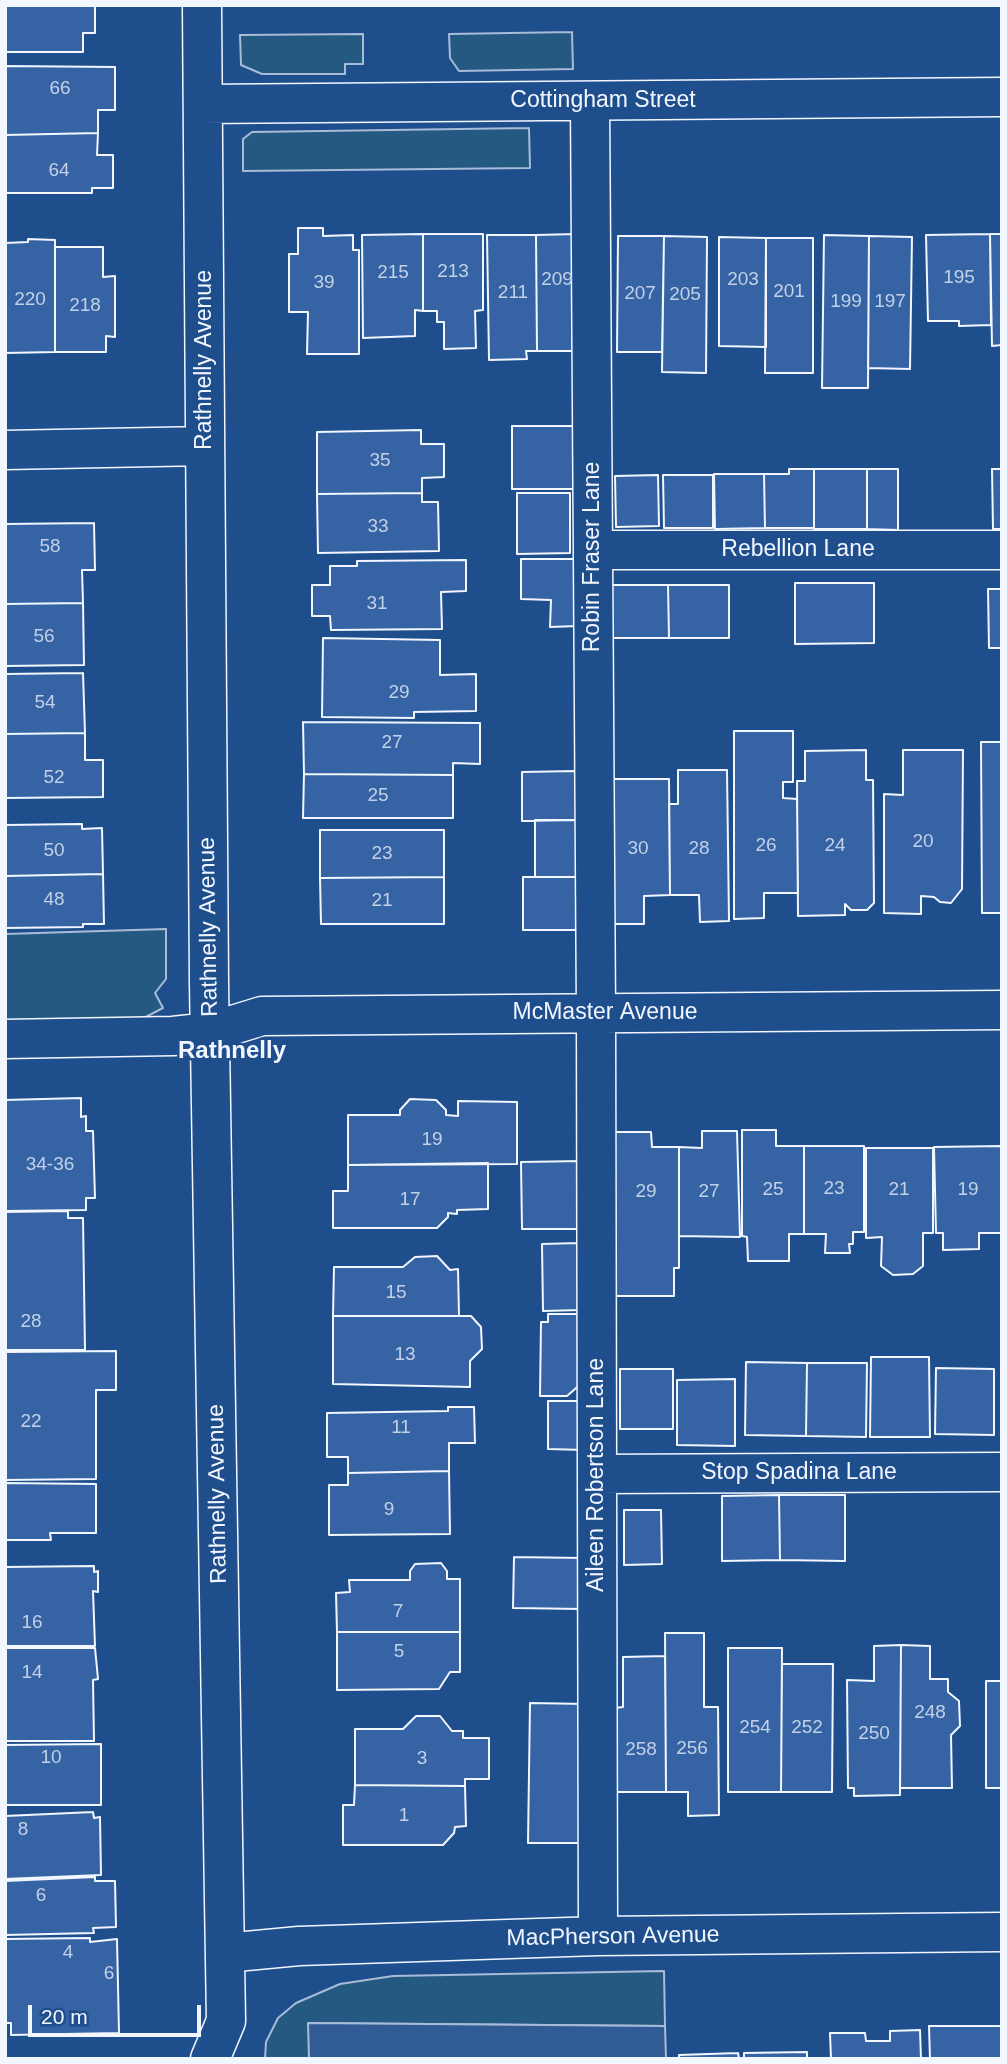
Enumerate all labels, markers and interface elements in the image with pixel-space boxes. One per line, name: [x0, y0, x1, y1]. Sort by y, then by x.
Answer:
house number: 66: [49, 78, 71, 100]
street label: Cottingham Street: [510, 87, 696, 115]
house number: 64: [48, 160, 70, 182]
house number: 213: [437, 261, 469, 283]
house number: 215: [377, 262, 409, 284]
house number: 195: [943, 267, 975, 289]
house number: 209: [541, 269, 573, 291]
house number: 203: [727, 269, 759, 291]
street label: Rathnelly Avenue: [191, 270, 219, 450]
house number: 39: [313, 272, 335, 294]
house number: 201: [773, 281, 805, 303]
house number: 211: [498, 282, 528, 304]
house number: 207: [624, 283, 656, 305]
house number: 205: [669, 284, 701, 306]
house number: 220: [14, 289, 46, 311]
house number: 199: [830, 291, 862, 313]
house number: 197: [874, 291, 906, 313]
house number: 218: [69, 295, 101, 317]
house number: 35: [369, 450, 391, 472]
street label: Robin Fraser Lane: [579, 462, 607, 652]
house number: 33: [367, 516, 389, 538]
house number: 58: [39, 536, 61, 558]
street label: Rebellion Lane: [721, 536, 875, 564]
house number: 31: [366, 593, 388, 615]
house number: 56: [33, 626, 55, 648]
house number: 29: [388, 682, 410, 704]
house number: 54: [34, 692, 56, 714]
house number: 27: [381, 732, 403, 754]
house number: 52: [43, 767, 65, 789]
house number: 25: [367, 785, 389, 807]
house number: 20: [912, 831, 934, 853]
house number: 26: [755, 835, 777, 857]
house number: 24: [824, 835, 846, 857]
street label: Rathnelly Avenue: [194, 837, 224, 1017]
house number: 30: [627, 838, 649, 860]
house number: 28: [688, 838, 710, 860]
house number: 50: [43, 840, 65, 862]
house number: 23: [371, 843, 393, 865]
house number: 48: [43, 889, 65, 911]
house number: 21: [371, 890, 393, 912]
street label: McMaster Avenue: [513, 999, 697, 1027]
district label: Rathnelly: [178, 1037, 286, 1065]
house number: 19: [421, 1129, 443, 1151]
house number: 34-36: [26, 1154, 74, 1176]
house number: 23: [823, 1178, 845, 1200]
house number: 25: [762, 1179, 784, 1201]
house number: 21: [888, 1179, 910, 1201]
house number: 19: [957, 1179, 979, 1201]
house number: 29: [635, 1181, 657, 1203]
house number: 27: [698, 1181, 720, 1203]
house number: 17: [399, 1189, 421, 1211]
house number: 15: [385, 1282, 407, 1304]
house number: 28: [20, 1311, 42, 1333]
house number: 13: [394, 1344, 416, 1366]
street label: Aileen Robertson Lane: [583, 1358, 611, 1592]
street label: Rathnelly Avenue: [203, 1404, 233, 1584]
house number: 22: [20, 1411, 42, 1433]
house number: 11: [391, 1417, 411, 1439]
street label: Stop Spadina Lane: [701, 1459, 897, 1487]
house number: 9: [384, 1499, 394, 1521]
house number: 7: [393, 1601, 403, 1623]
house number: 16: [21, 1612, 43, 1634]
house number: 5: [394, 1641, 404, 1663]
house number: 14: [21, 1662, 43, 1684]
house number: 248: [914, 1702, 946, 1724]
house number: 254: [739, 1717, 771, 1739]
house number: 252: [791, 1717, 823, 1739]
house number: 250: [858, 1723, 890, 1745]
house number: 256: [676, 1738, 708, 1760]
house number: 258: [625, 1739, 657, 1761]
house number: 10: [40, 1747, 62, 1769]
house number: 3: [417, 1748, 427, 1770]
house number: 1: [399, 1805, 409, 1827]
house number: 8: [18, 1819, 28, 1841]
house number: 6: [36, 1885, 46, 1907]
street label: MacPherson Avenue: [506, 1921, 720, 1953]
house number: 4: [63, 1942, 73, 1964]
house number: 6: [104, 1963, 114, 1985]
scale bar: [32, 1990, 205, 2034]
text: 20 m: [41, 2005, 88, 2028]

